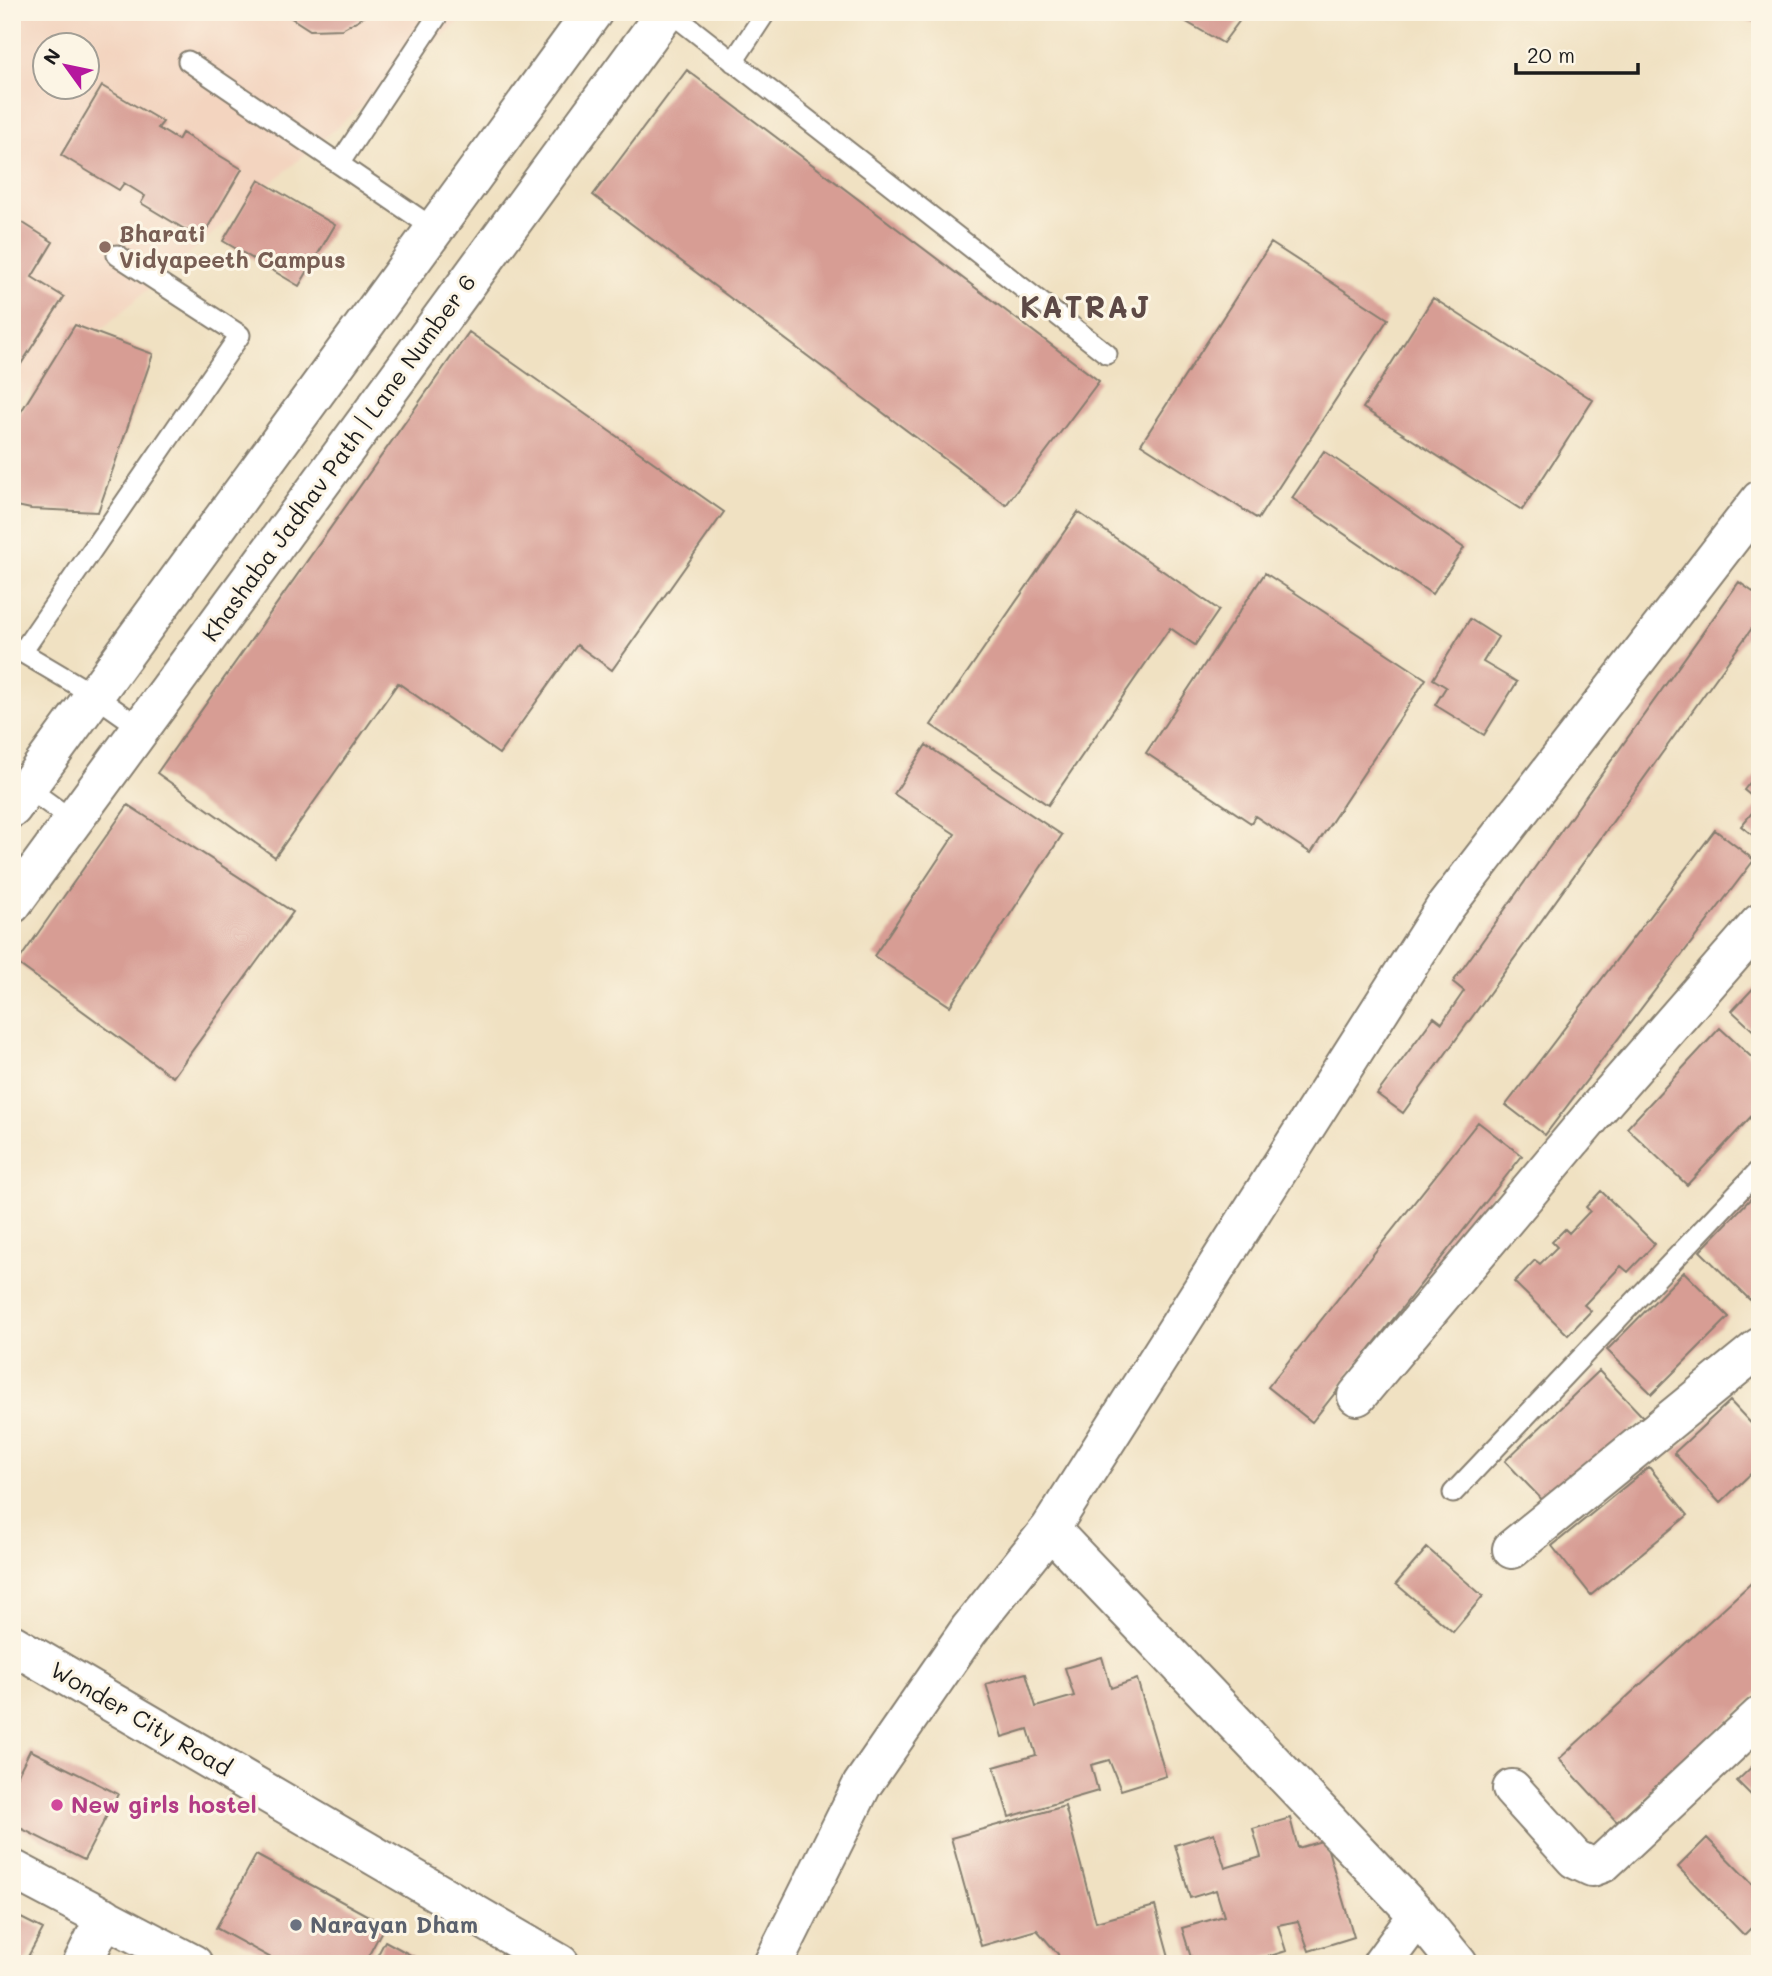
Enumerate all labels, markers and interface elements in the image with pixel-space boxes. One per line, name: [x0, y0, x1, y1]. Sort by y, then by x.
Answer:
north arrow: [32, 32, 102, 102]
scale bar: [1516, 32, 1639, 76]
text: 20 m: [1527, 41, 1575, 68]
text: N: [37, 44, 66, 69]
place label: Bharati Vidyapeeth Campus: [119, 218, 346, 274]
marker: Bharati Vidyapeeth Campus: [97, 239, 113, 255]
street label: Khashaba Jadhav Path | Lane Number 6: [195, 268, 482, 647]
district label: KATRAJ: [1020, 286, 1152, 326]
street label: Wonder City Road: [45, 1654, 238, 1782]
place label: New girls hostel: [71, 1789, 257, 1819]
marker: New girls hostel: [49, 1797, 65, 1813]
place label: Narayan Dham: [310, 1909, 478, 1939]
marker: Narayan Dham: [288, 1917, 304, 1933]

